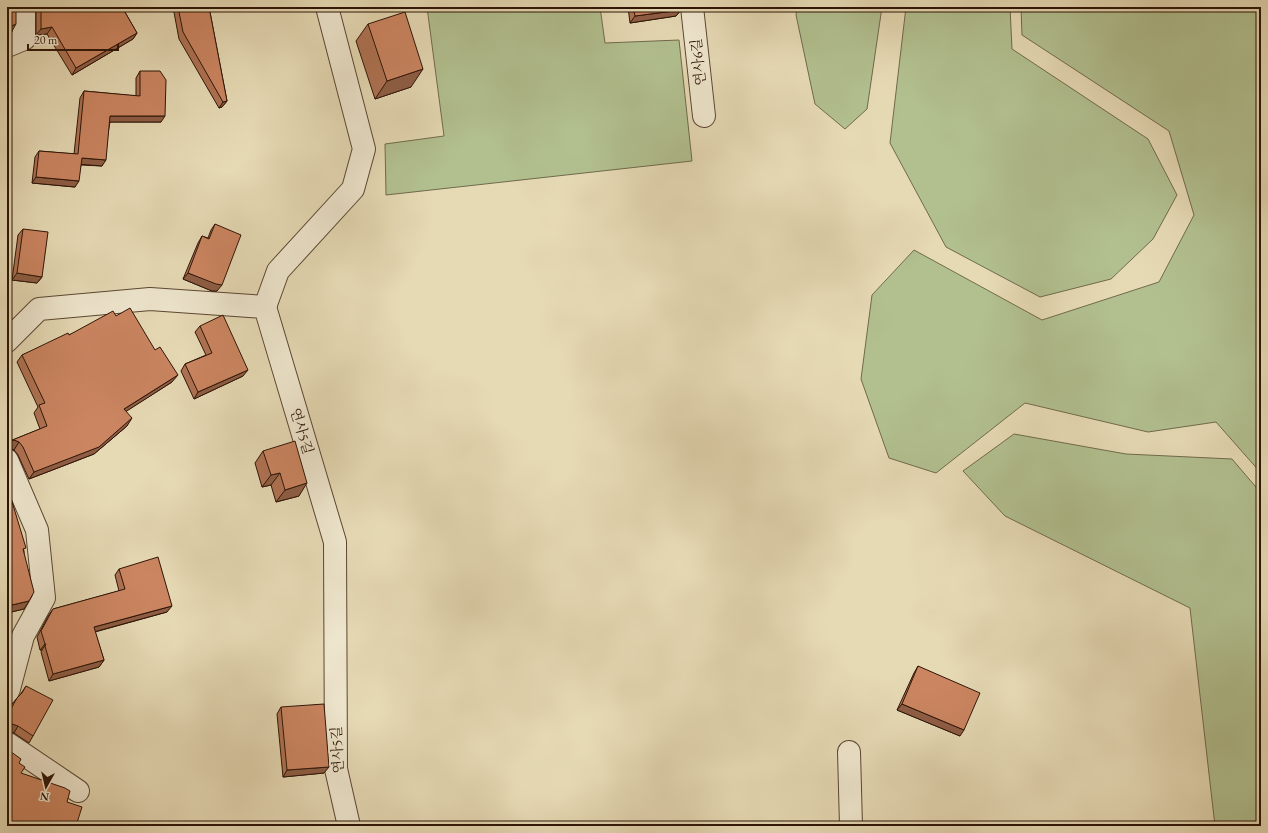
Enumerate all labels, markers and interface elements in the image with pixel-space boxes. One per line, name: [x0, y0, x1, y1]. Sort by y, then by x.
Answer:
scale bar: [28, 26, 118, 52]
text: 20 m: [34, 32, 58, 48]
street label: 연사6길: [687, 38, 709, 86]
street label: 연사5길: [286, 406, 318, 456]
street label: 연사5길: [327, 726, 347, 774]
north arrow: [26, 767, 66, 807]
text: N: [39, 789, 50, 804]

